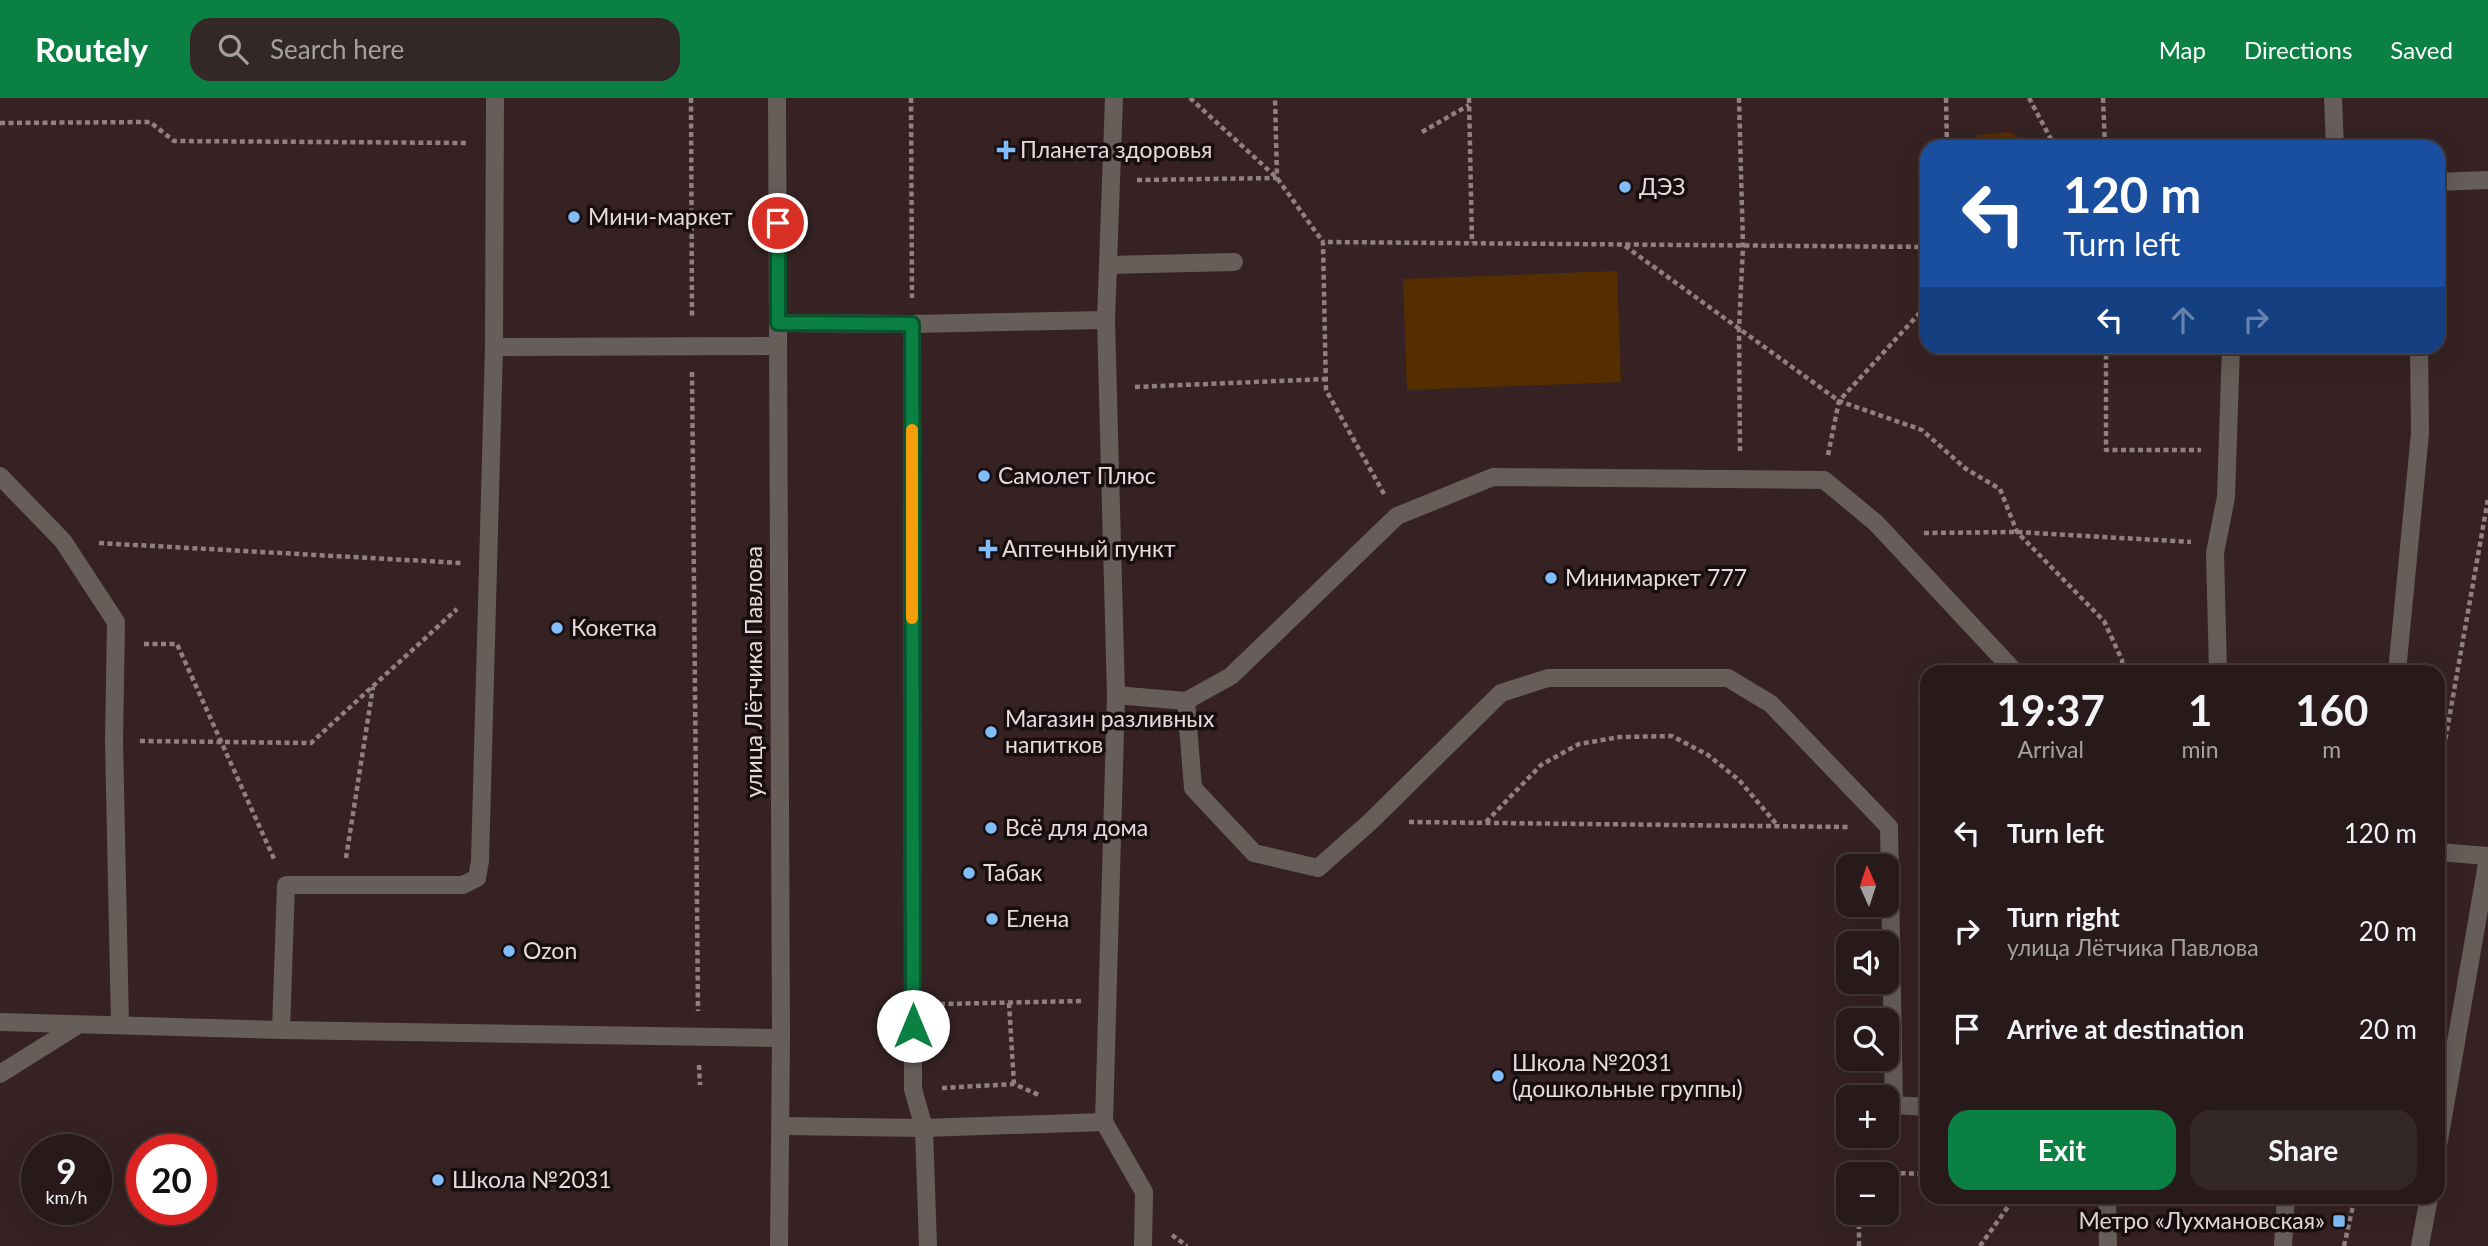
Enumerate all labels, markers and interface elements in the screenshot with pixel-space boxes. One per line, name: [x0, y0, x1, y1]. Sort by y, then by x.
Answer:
search box: [190, 18, 680, 81]
text: Routely: [35, 29, 148, 69]
icon: search: [214, 30, 252, 68]
text: Search here: [270, 33, 404, 65]
text: Map: [2159, 35, 2206, 64]
text: Directions: [2244, 35, 2352, 64]
text: Saved: [2390, 35, 2453, 64]
place label: Планета здоровья: [1020, 135, 1212, 163]
marker: Планета здоровья: [998, 142, 1014, 158]
text: 120 m: [2063, 165, 2201, 223]
icon: left: [1948, 168, 2039, 259]
place label: ДЭЗ: [1639, 172, 1685, 200]
marker: ДЭЗ: [1617, 179, 1633, 195]
pin: [748, 193, 808, 253]
place label: Мини-маркет: [588, 202, 733, 230]
icon: arrive: [759, 204, 797, 242]
marker: Мини-маркет: [566, 209, 582, 225]
text: Turn left: [2063, 224, 2180, 263]
icon: left: [2091, 301, 2129, 339]
icon: ahead: [2164, 301, 2202, 339]
icon: right: [2237, 301, 2275, 339]
place label: Самолет Плюс: [998, 461, 1156, 489]
marker: Самолет Плюс: [976, 468, 992, 484]
place label: Аптечный пункт: [1002, 534, 1176, 562]
marker: Аптечный пункт: [980, 541, 996, 557]
street label: улица Лётчика Павлова: [739, 546, 767, 798]
place label: Минимаркет 777: [1565, 563, 1747, 591]
marker: Минимаркет 777: [1543, 570, 1559, 586]
place label: Кокетка: [571, 613, 657, 641]
marker: Кокетка: [549, 620, 565, 636]
text: 19:37: [1997, 685, 2105, 735]
text: 1: [2188, 685, 2212, 735]
text: 160: [2295, 685, 2368, 735]
place label: Магазин разливных напитков: [1005, 704, 1215, 758]
marker: Магазин разливных напитков: [983, 724, 999, 740]
text: Arrival: [2018, 735, 2084, 763]
text: min: [2181, 735, 2219, 763]
text: m: [2322, 735, 2341, 763]
place label: Всё для дома: [1005, 813, 1148, 841]
icon: left: [1948, 814, 1986, 852]
text: Turn left: [2007, 817, 2104, 849]
text: 120 m: [2344, 817, 2417, 849]
marker: Всё для дома: [983, 820, 999, 836]
north arrow: [1836, 854, 1899, 917]
map controls: [1836, 854, 1899, 1225]
place label: Табак: [983, 858, 1042, 886]
marker: Табак: [961, 865, 977, 881]
text: Turn right: [2007, 901, 2120, 933]
place label: Елена: [1006, 904, 1069, 932]
marker: Елена: [984, 911, 1000, 927]
icon: right: [1948, 912, 1986, 950]
text: 20 m: [2359, 915, 2417, 947]
button: sound: [1836, 931, 1899, 994]
text: улица Лётчика Павлова: [2007, 933, 2259, 961]
place label: Ozon: [523, 936, 577, 964]
marker: Ozon: [501, 943, 517, 959]
position arrow: [876, 989, 950, 1063]
button: search: [1836, 1008, 1899, 1071]
icon: arrive: [1948, 1010, 1986, 1048]
text: Arrive at destination: [2007, 1013, 2244, 1045]
text: 20 m: [2359, 1013, 2417, 1045]
place label: Школа №2031 (дошкольные группы): [1512, 1048, 1743, 1102]
marker: Школа №2031 (дошкольные группы): [1490, 1068, 1506, 1084]
button: +: [1836, 1085, 1899, 1148]
button: Exit: [1948, 1110, 2176, 1190]
button: Share: [2190, 1110, 2417, 1190]
speed limit sign: 20: [126, 1134, 217, 1225]
text: 9: [56, 1149, 77, 1191]
button: −: [1836, 1162, 1899, 1225]
place label: Школа №2031: [452, 1165, 611, 1193]
marker: Школа №2031: [430, 1172, 446, 1188]
text: km/h: [45, 1186, 88, 1208]
place label: Метро «Лухмановская»: [2079, 1206, 2325, 1234]
marker: Метро «Лухмановская»: [2331, 1213, 2347, 1229]

